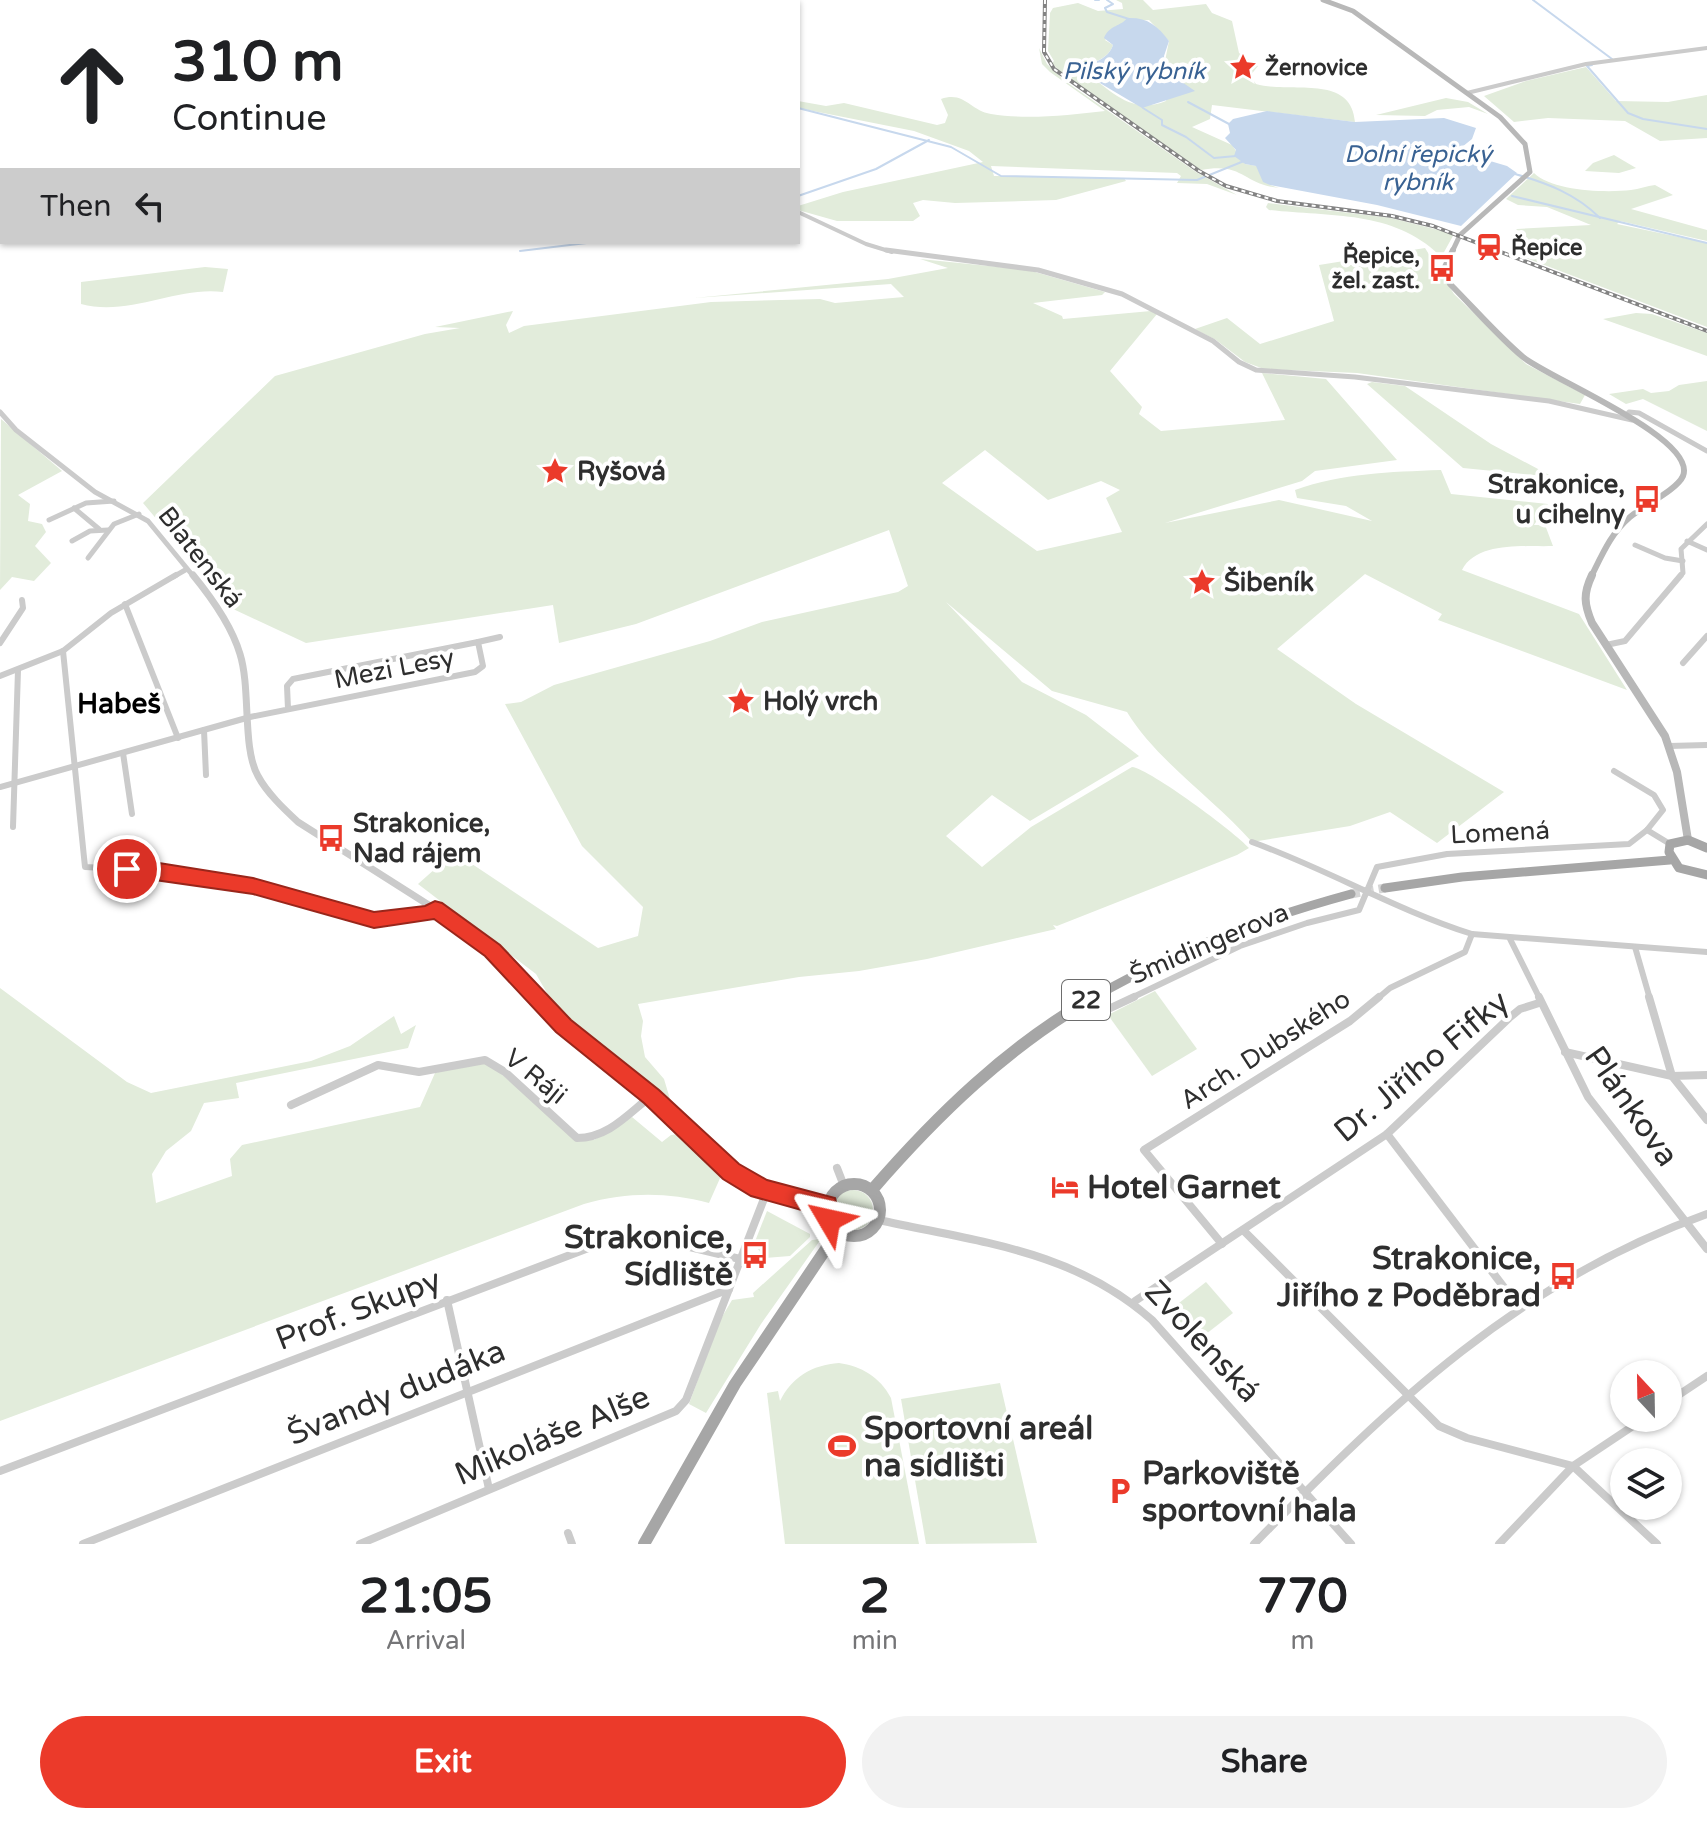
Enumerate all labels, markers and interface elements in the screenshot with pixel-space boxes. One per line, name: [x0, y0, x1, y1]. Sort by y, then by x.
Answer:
text: 310 m: [172, 29, 343, 96]
icon: ahead: [40, 32, 144, 136]
place icon: Žernovice: [1228, 52, 1258, 82]
place label: Žernovice: [1265, 54, 1368, 81]
water label: Pilský rybník: [1063, 57, 1207, 86]
text: Continue: [172, 97, 327, 140]
water label: Dolní řepický rybník: [1344, 140, 1495, 197]
icon: left: [128, 184, 172, 228]
text: Then: [40, 188, 112, 225]
station icon: Řepice: [1474, 232, 1504, 262]
place label: Řepice: [1511, 234, 1583, 261]
place label: Řepice, žel. zast.: [1332, 242, 1420, 294]
bus stop icon: Řepice, žel. zast.: [1427, 253, 1457, 283]
place icon: Ryšová: [540, 456, 570, 486]
place label: Ryšová: [577, 456, 666, 487]
place label: Strakonice, u cihelny: [1488, 469, 1625, 530]
bus stop icon: Strakonice, u cihelny: [1632, 484, 1662, 514]
street label: Blatenská: [151, 501, 250, 614]
place label: Šibeník: [1224, 566, 1314, 598]
place icon: Šibeník: [1187, 567, 1217, 597]
street label: Mezi Lesy: [331, 642, 457, 695]
place icon: Holý vrch: [726, 686, 756, 716]
place label: Holý vrch: [763, 686, 878, 717]
district label: Habeš: [77, 687, 161, 721]
place label: Strakonice, Nad rájem: [353, 808, 490, 869]
street label: Lomená: [1449, 814, 1551, 851]
bus stop icon: Strakonice, Nad rájem: [316, 823, 346, 853]
pin: [93, 835, 161, 903]
icon: arrive: [105, 847, 149, 891]
street label: Šmidingerova: [1125, 896, 1293, 991]
road number: 22: [1062, 980, 1110, 1020]
street label: Arch. Dubského: [1174, 983, 1356, 1116]
street label: Dr. Jiřího Fifky: [1327, 983, 1517, 1151]
street label: Plánkova: [1576, 1039, 1686, 1174]
street label: V Ráji: [498, 1042, 573, 1111]
place label: Hotel Garnet: [1087, 1169, 1282, 1207]
hotel icon: Hotel Garnet: [1050, 1172, 1080, 1202]
position arrow: [787, 1178, 871, 1262]
place label: Strakonice, Sídliště: [564, 1219, 733, 1294]
bus stop icon: Strakonice, Sídliště: [740, 1240, 770, 1270]
place label: Strakonice, Jiřího z Poděbrad: [1276, 1240, 1541, 1315]
street label: Prof. Skupy: [270, 1261, 446, 1359]
bus stop icon: Strakonice, Jiřího z Poděbrad: [1548, 1261, 1578, 1291]
street label: Zvolenská: [1136, 1273, 1268, 1410]
street label: Švandy dudáka: [282, 1332, 511, 1454]
north arrow: [1610, 1360, 1682, 1432]
map controls: [1610, 1360, 1682, 1520]
street label: Mikoláše Alše: [449, 1378, 656, 1494]
place label: Sportovní areál na sídlišti: [864, 1410, 1093, 1485]
sports icon: Sportovní areál na sídlišti: [827, 1431, 857, 1461]
button: layers: [1610, 1448, 1682, 1520]
place label: Parkoviště sportovní hala: [1142, 1455, 1357, 1530]
parking icon: Parkoviště sportovní hala: [1105, 1476, 1135, 1506]
text: 21:05: [359, 1568, 492, 1626]
text: 2: [860, 1568, 890, 1626]
text: 770: [1257, 1568, 1348, 1626]
text: Arrival: [386, 1625, 466, 1656]
text: min: [852, 1625, 898, 1656]
text: m: [1291, 1625, 1314, 1656]
button: Exit: [40, 1716, 846, 1808]
button: Share: [862, 1716, 1667, 1808]

